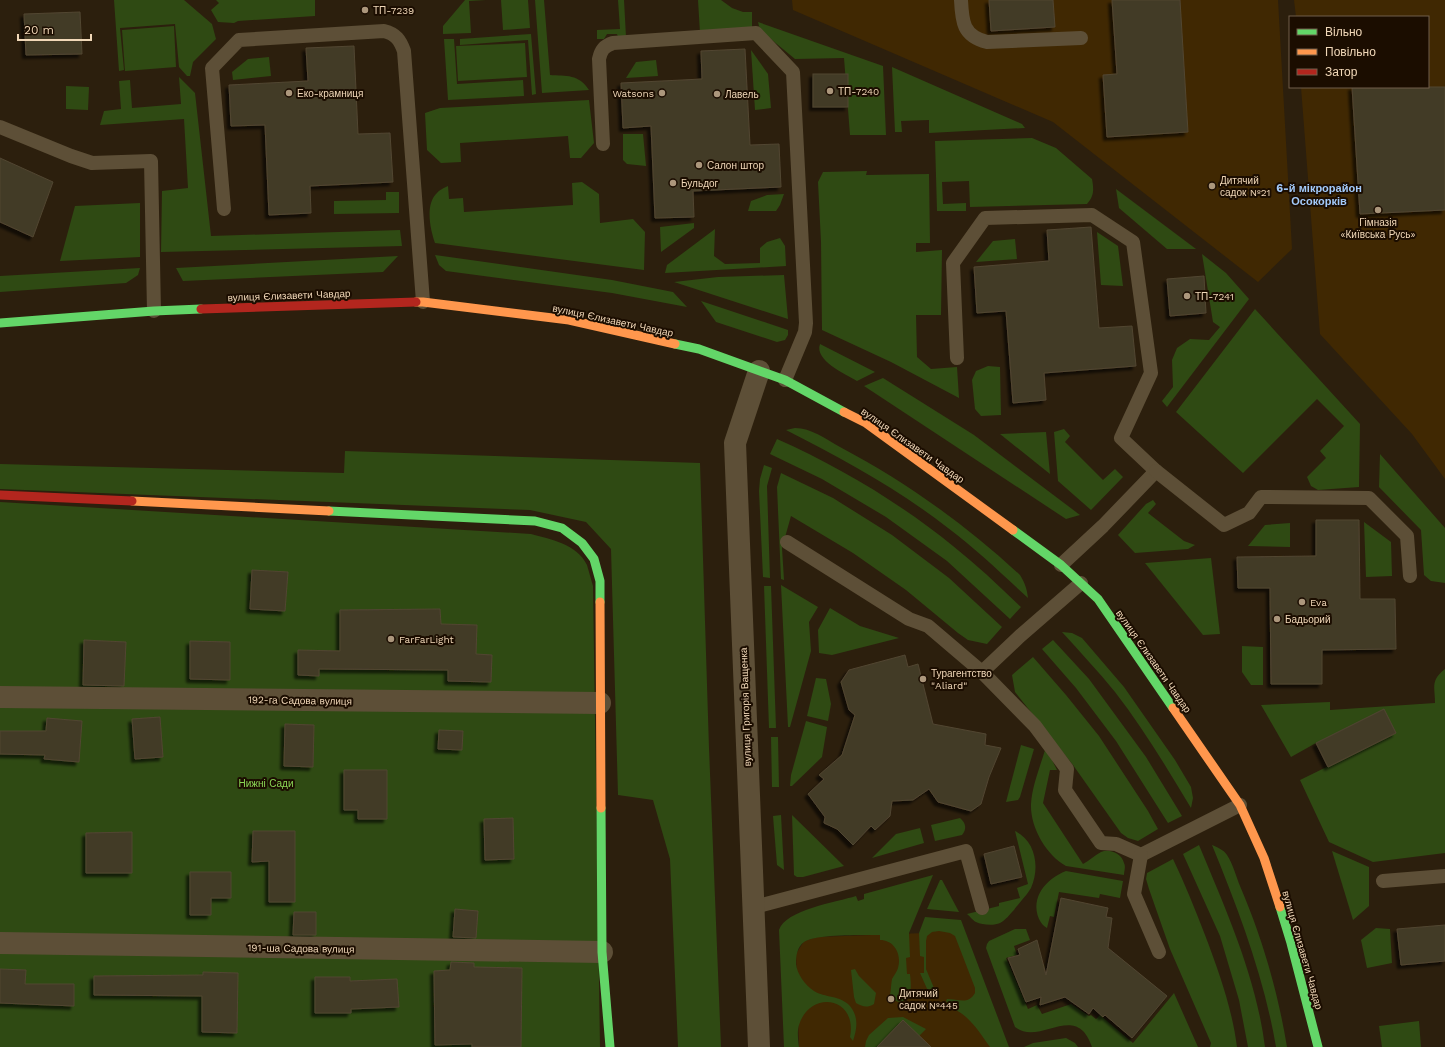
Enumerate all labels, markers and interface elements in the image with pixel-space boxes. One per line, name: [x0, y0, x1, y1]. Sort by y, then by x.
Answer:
marker: ТП-7239: [360, 5, 370, 15]
place label: ТП-7239: [373, 5, 414, 16]
scale bar: [18, 16, 91, 42]
legend: [1289, 16, 1429, 88]
text: 20 m: [24, 23, 54, 37]
text: Вільно: [1325, 25, 1363, 39]
text: Повільно: [1325, 45, 1376, 59]
text: Затор: [1325, 65, 1358, 79]
marker: ТП-7240: [825, 86, 835, 96]
place label: ТП-7240: [838, 86, 879, 97]
marker: Еко-крамниця: [284, 88, 294, 98]
place label: Еко-крамниця: [297, 88, 363, 99]
place label: Watsons: [612, 88, 654, 99]
marker: Watsons: [657, 88, 667, 98]
marker: Лавель: [712, 89, 722, 99]
place label: Лавель: [725, 89, 759, 100]
marker: Салон штор: [694, 160, 704, 170]
place label: Салон штор: [707, 160, 764, 171]
place label: Дитячий садок №21: [1220, 175, 1270, 198]
marker: Бульдог: [668, 178, 678, 188]
place label: Бульдог: [681, 178, 719, 189]
marker: Дитячий садок №21: [1207, 181, 1217, 191]
district label: 6-й мікрорайон Осокорків: [1276, 182, 1362, 208]
marker: Гімназія «Київська Русь»: [1373, 205, 1383, 215]
place label: Гімназія «Київська Русь»: [1341, 217, 1415, 240]
street label: вулиця Єлизавети Чавдар: [227, 288, 351, 303]
marker: ТП-7241: [1182, 291, 1192, 301]
place label: ТП-7241: [1195, 291, 1234, 302]
street label: вулиця Єлизавети Чавдар: [552, 302, 675, 339]
street label: вулиця Єлизавети Чавдар: [859, 406, 967, 485]
marker: Eva: [1297, 597, 1307, 607]
place label: Eva: [1310, 597, 1327, 608]
street label: вулиця Єлизавети Чавдар: [1114, 608, 1194, 715]
marker: Бадьорий: [1272, 614, 1282, 624]
place label: Бадьорий: [1285, 614, 1330, 625]
marker: FarFarLight: [386, 634, 396, 644]
place label: FarFarLight: [399, 634, 455, 645]
street label: вулиця Григорія Ващенка: [738, 647, 753, 767]
place label: Турагентство "Aliard": [931, 668, 992, 691]
marker: Турагентство "Aliard": [918, 674, 928, 684]
street label: 192-га Садова вулиця: [248, 694, 352, 707]
park label: Нижні Сади: [239, 778, 293, 789]
street label: вулиця Єлизавети Чавдар: [1280, 890, 1325, 1011]
street label: 191-ша Садова вулиця: [247, 942, 355, 955]
place label: Дитячий садок №445: [899, 988, 958, 1011]
marker: Дитячий садок №445: [886, 994, 896, 1004]

